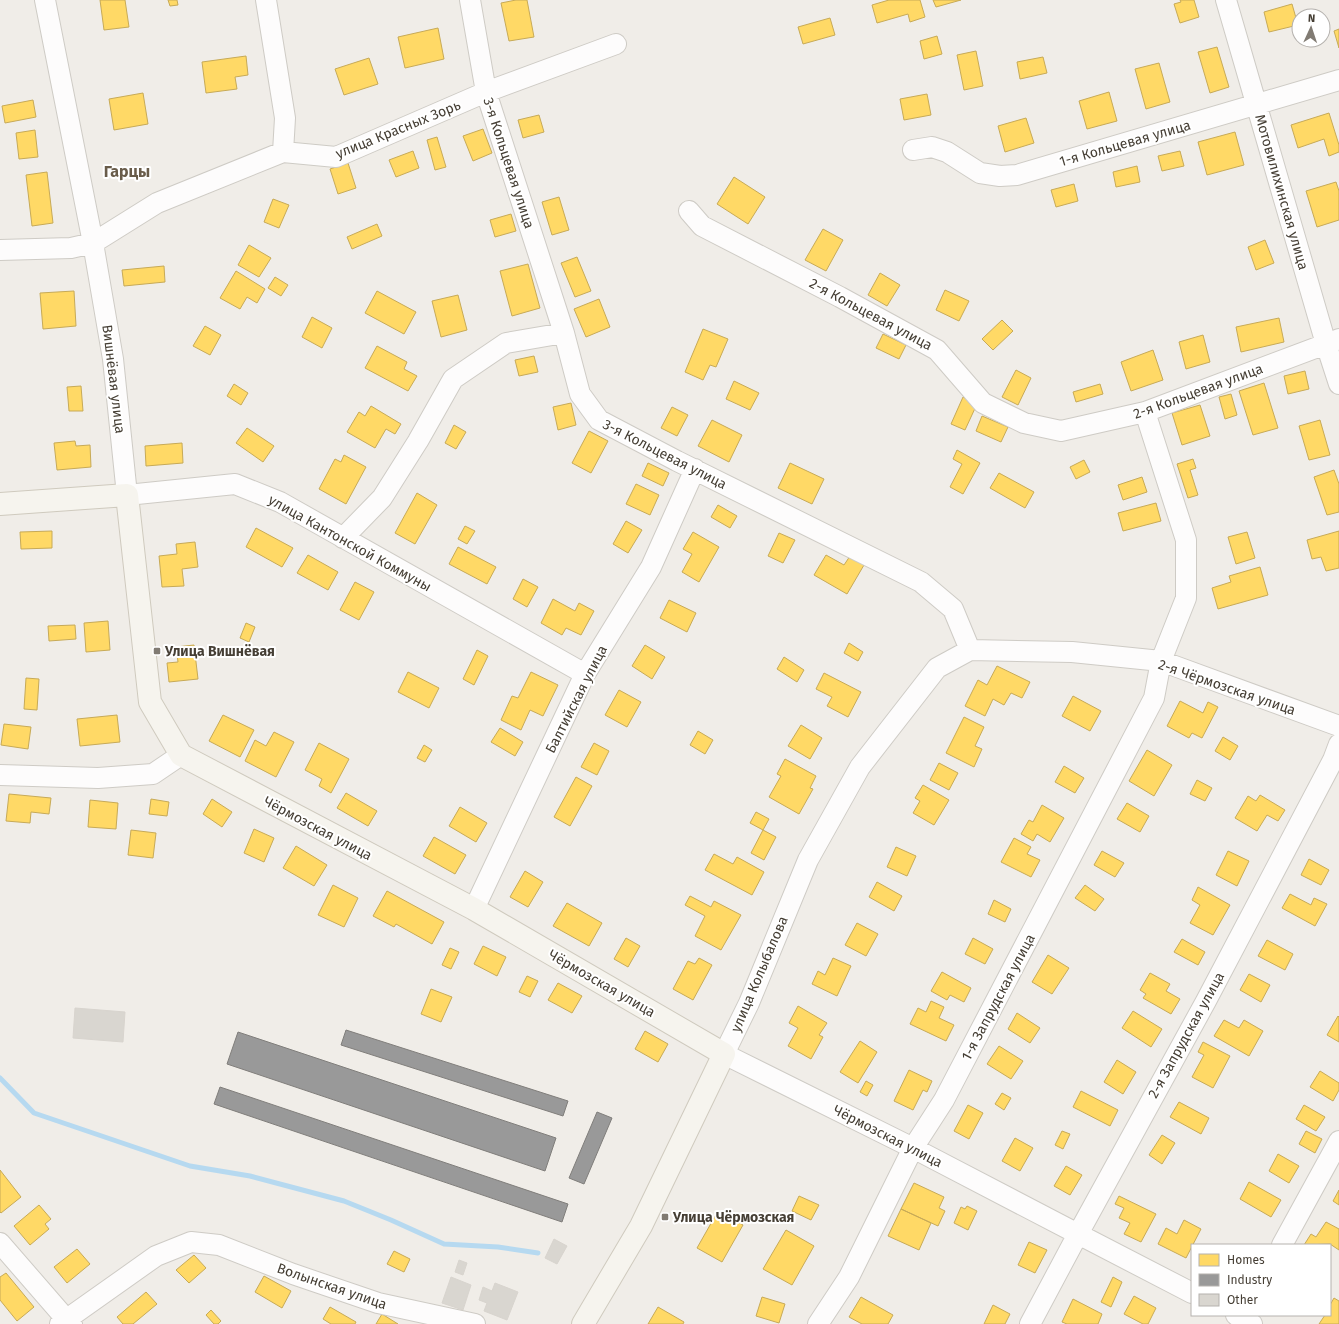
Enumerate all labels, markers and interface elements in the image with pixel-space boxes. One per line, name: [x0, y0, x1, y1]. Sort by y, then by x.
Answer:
north arrow: [1291, 8, 1331, 48]
text: N: [1308, 12, 1315, 25]
street label: 3-я Кольцевая улица: [479, 96, 538, 231]
street label: улица Красных Зорь: [333, 97, 463, 162]
street label: Мотовилихинская улица: [1251, 112, 1312, 272]
street label: 1-я Кольцевая улица: [1058, 117, 1193, 170]
district label: Гарцы: [104, 162, 150, 181]
street label: 2-я Кольцевая улица: [806, 275, 935, 354]
street label: Вишнёвая улица: [98, 324, 129, 435]
street label: 2-я Кольцевая улица: [1131, 360, 1265, 423]
street label: 3-я Кольцевая улица: [600, 416, 730, 493]
street label: улица Кантонской Коммуны: [265, 491, 434, 595]
street label: Балтийская улица: [542, 642, 611, 756]
place label: Улица Вишнёвая: [164, 643, 275, 660]
marker: Улица Вишнёвая: [152, 646, 162, 656]
street label: 2-я Чёрмозская улица: [1156, 656, 1298, 719]
street label: Чёрмозская улица: [261, 793, 375, 864]
street label: улица Колыбалова: [727, 914, 792, 1035]
street label: 1-я Запрудская улица: [958, 931, 1039, 1063]
street label: Чёрмозская улица: [545, 946, 658, 1021]
street label: 2-я Запрудская улица: [1145, 969, 1228, 1101]
street label: Чёрмозская улица: [830, 1102, 945, 1171]
place label: Улица Чёрмозская: [672, 1209, 794, 1226]
marker: Улица Чёрмозская: [660, 1212, 670, 1222]
legend: [1191, 1244, 1331, 1316]
text: Homes: [1227, 1253, 1265, 1267]
street label: Волынская улица: [275, 1260, 389, 1313]
text: Industry: [1227, 1273, 1272, 1287]
text: Other: [1227, 1293, 1258, 1307]

